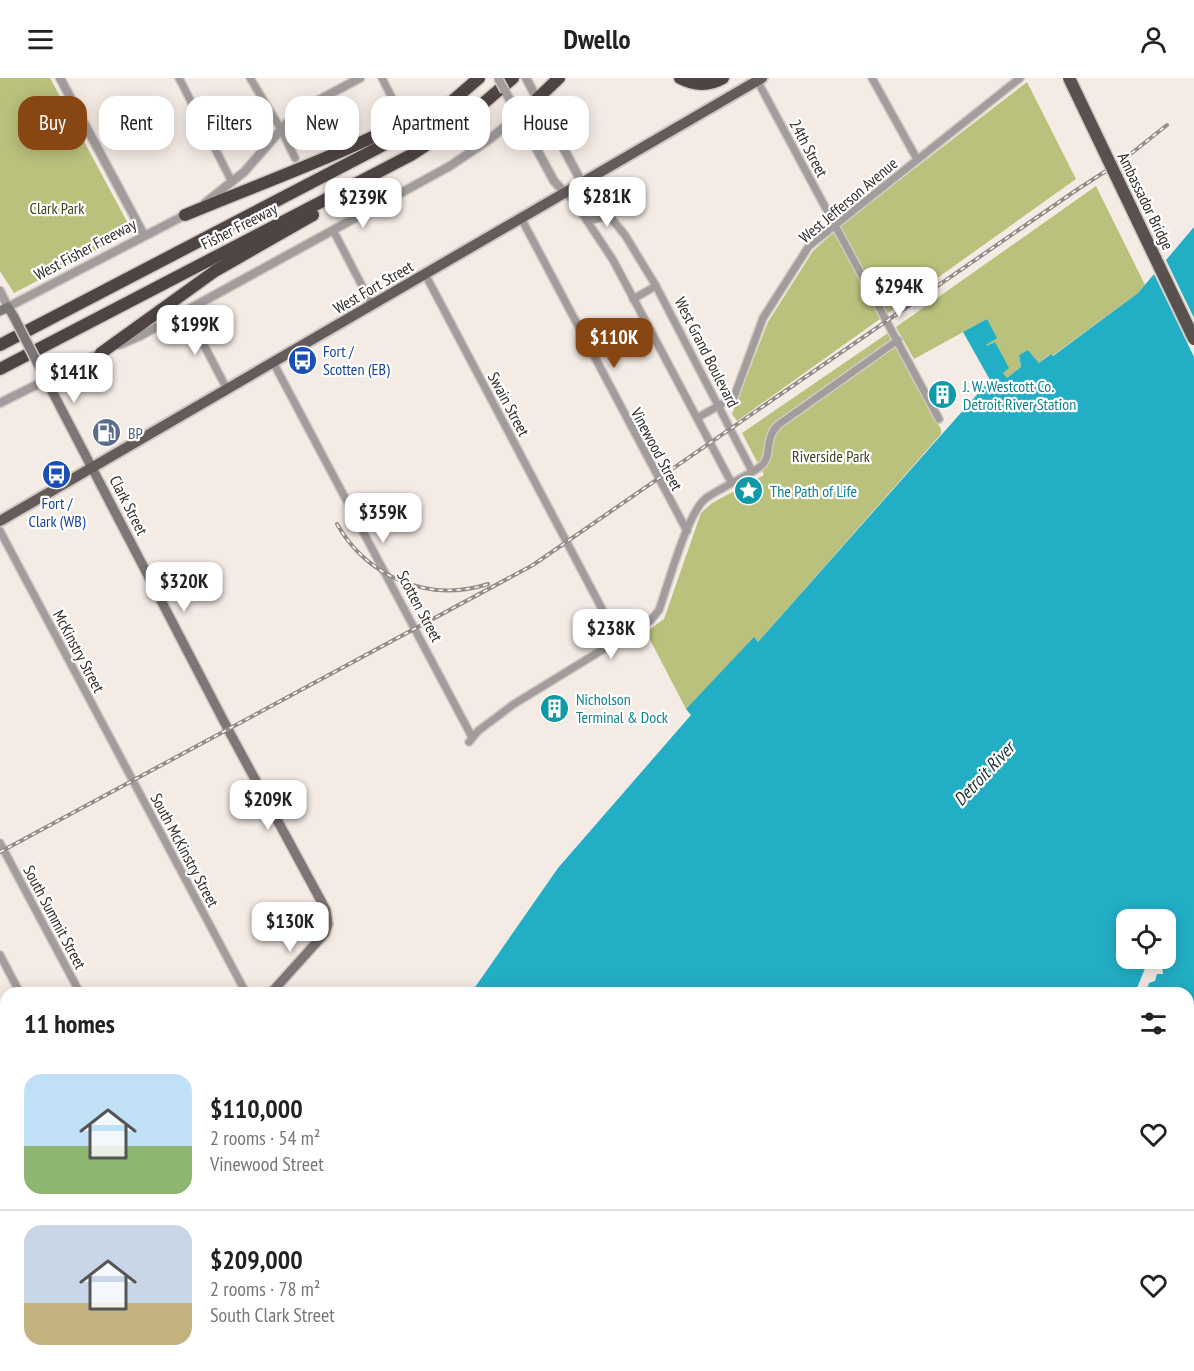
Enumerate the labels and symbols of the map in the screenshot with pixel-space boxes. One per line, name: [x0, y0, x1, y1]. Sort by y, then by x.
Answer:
street label: 24th Street: [786, 116, 833, 181]
street label: Ambassador Bridge: [1114, 149, 1178, 253]
street label: West Jefferson Avenue: [795, 153, 901, 247]
pin: $281K: [565, 177, 649, 228]
pin: $239K: [321, 178, 405, 229]
park label: Clark Park: [30, 198, 85, 218]
street label: Fisher Freeway: [198, 198, 280, 254]
street label: West Fisher Freeway: [31, 214, 139, 284]
street label: West Fort Street: [329, 256, 417, 318]
pin: $294K: [857, 267, 941, 318]
street label: West Grand Boulevard: [671, 293, 743, 411]
pin: $199K: [153, 305, 237, 356]
pin: $110K: [572, 318, 656, 369]
place label: Fort / Scotten (EB): [323, 341, 390, 379]
bus stop icon: Fort / Scotten (EB): [286, 344, 318, 376]
pin: $141K: [32, 353, 116, 404]
street label: Swain Street: [484, 369, 534, 440]
place label: J. W. Westcott Co. Detroit River Station: [962, 376, 1076, 414]
building icon: J. W. Westcott Co. Detroit River Station: [926, 379, 958, 411]
street label: Vinewood Street: [626, 403, 687, 494]
fuel station icon: BP: [91, 417, 123, 449]
place label: BP: [128, 423, 143, 443]
park label: Riverside Park: [792, 446, 871, 466]
bus stop icon: Fort / Clark (WB): [41, 459, 73, 491]
street label: Clark Street: [106, 472, 153, 539]
place icon: The Path of Life: [733, 475, 765, 507]
place label: The Path of Life: [770, 481, 857, 501]
place label: Fort / Clark (WB): [29, 493, 86, 531]
pin: $359K: [341, 493, 425, 544]
pin: $320K: [142, 562, 226, 613]
street label: Scotten Street: [393, 567, 447, 646]
street label: McKinstry Street: [49, 606, 109, 696]
pin: $238K: [569, 609, 653, 660]
place label: Nicholson Terminal & Dock: [576, 689, 669, 727]
building icon: Nicholson Terminal & Dock: [539, 692, 571, 724]
water label: Detroit River: [948, 735, 1021, 810]
pin: $209K: [226, 780, 310, 831]
street label: South McKinstry Street: [147, 790, 224, 911]
street label: South Summit Street: [19, 862, 91, 973]
pin: $130K: [248, 902, 332, 953]

